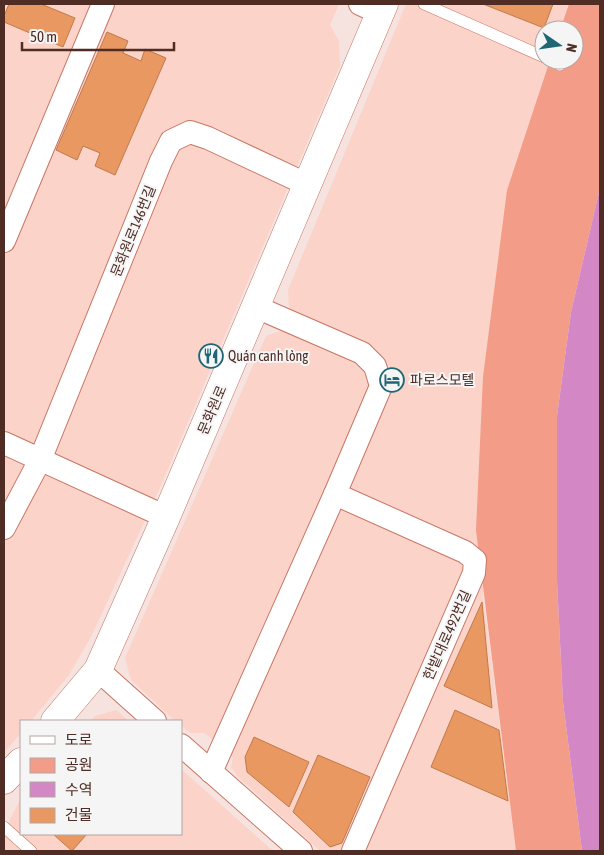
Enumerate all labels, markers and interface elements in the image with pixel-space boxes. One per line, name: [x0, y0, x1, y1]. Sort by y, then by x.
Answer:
scale bar: [22, 20, 175, 52]
north arrow: [534, 20, 584, 70]
text: 50 m: [30, 28, 57, 45]
text: N: [563, 42, 580, 54]
street label: 문화원로146번길: [107, 183, 159, 279]
restaurant icon: Quán canh lòng: [198, 343, 224, 369]
place label: Quán canh lòng: [228, 348, 308, 364]
hotel icon: 파로스모텔: [379, 367, 405, 393]
place label: 파로스모텔: [410, 372, 474, 388]
street label: 문화원로: [195, 383, 229, 437]
street label: 한밭대로492번길: [420, 587, 474, 683]
legend: [20, 720, 182, 835]
text: 도로: [65, 731, 93, 748]
text: 공원: [65, 756, 93, 773]
text: 수역: [65, 781, 93, 798]
text: 건물: [65, 806, 93, 823]

